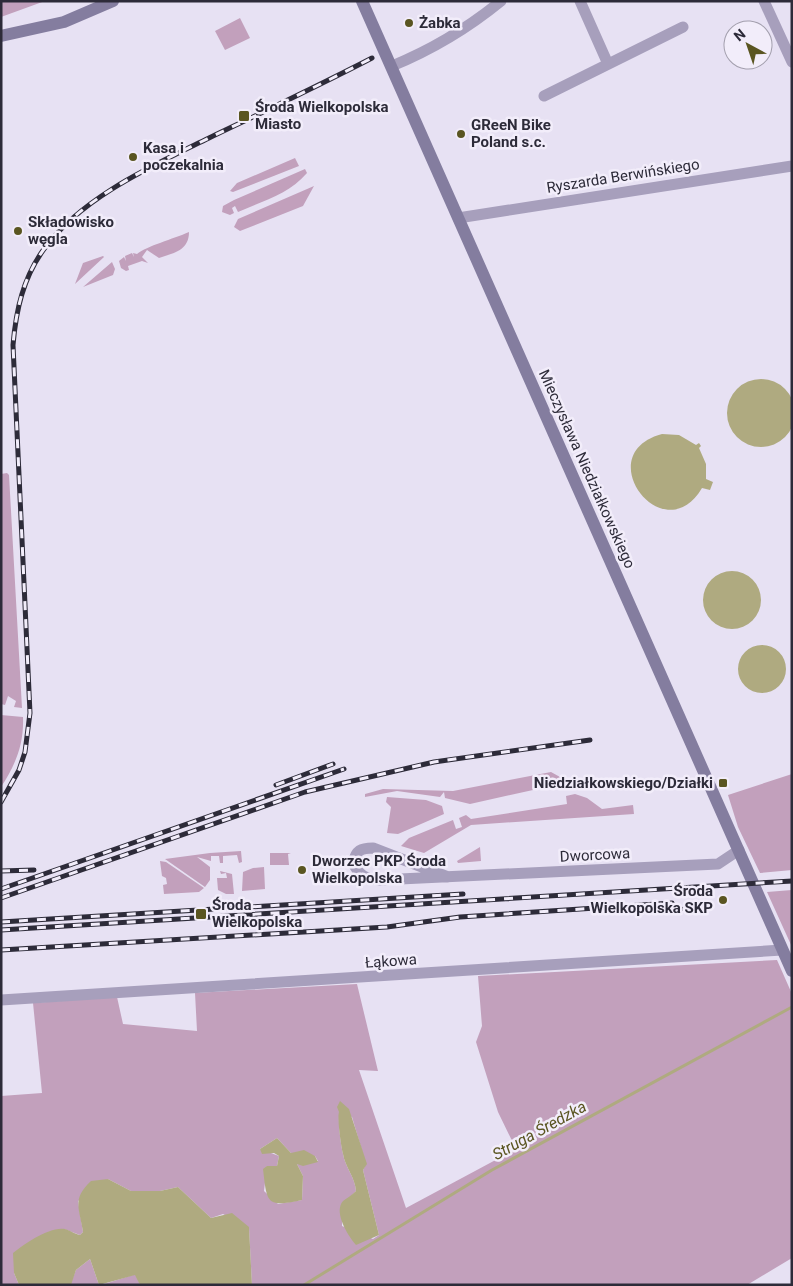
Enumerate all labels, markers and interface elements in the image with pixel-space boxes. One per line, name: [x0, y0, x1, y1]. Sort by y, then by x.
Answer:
place label: Żabka: [419, 14, 461, 32]
marker: Żabka: [403, 17, 415, 29]
north arrow: [723, 20, 773, 70]
text: N: [731, 26, 749, 44]
place label: Środa Wielkopolska Miasto: [255, 98, 388, 133]
marker: Środa Wielkopolska Miasto: [237, 109, 251, 123]
place label: GReeN Bike Poland s.c.: [471, 116, 551, 151]
marker: GReeN Bike Poland s.c.: [455, 128, 467, 140]
place label: Kasa i poczekalnia: [143, 139, 224, 174]
marker: Kasa i poczekalnia: [127, 151, 139, 163]
street label: Ryszarda Berwińskiego: [545, 155, 701, 197]
place label: Składowisko węgla: [28, 213, 114, 248]
marker: Składowisko węgla: [12, 225, 24, 237]
street label: Mieczysława Niedziałkowskiego: [535, 367, 639, 571]
place label: Niedziałkowskiego/Działki: [534, 774, 713, 792]
marker: Niedziałkowskiego/Działki: [717, 777, 729, 789]
street label: Dworcowa: [559, 844, 631, 866]
place label: Dworzec PKP Środa Wielkopolska: [312, 852, 446, 887]
marker: Dworzec PKP Środa Wielkopolska: [296, 864, 308, 876]
place label: Środa Wielkopolska SKP: [591, 882, 713, 917]
marker: Środa Wielkopolska SKP: [717, 894, 729, 906]
place label: Środa Wielkopolska: [212, 896, 302, 931]
marker: Środa Wielkopolska: [194, 907, 208, 921]
street label: Łąkowa: [365, 950, 417, 972]
water label: Struga Średzka: [489, 1097, 590, 1164]

